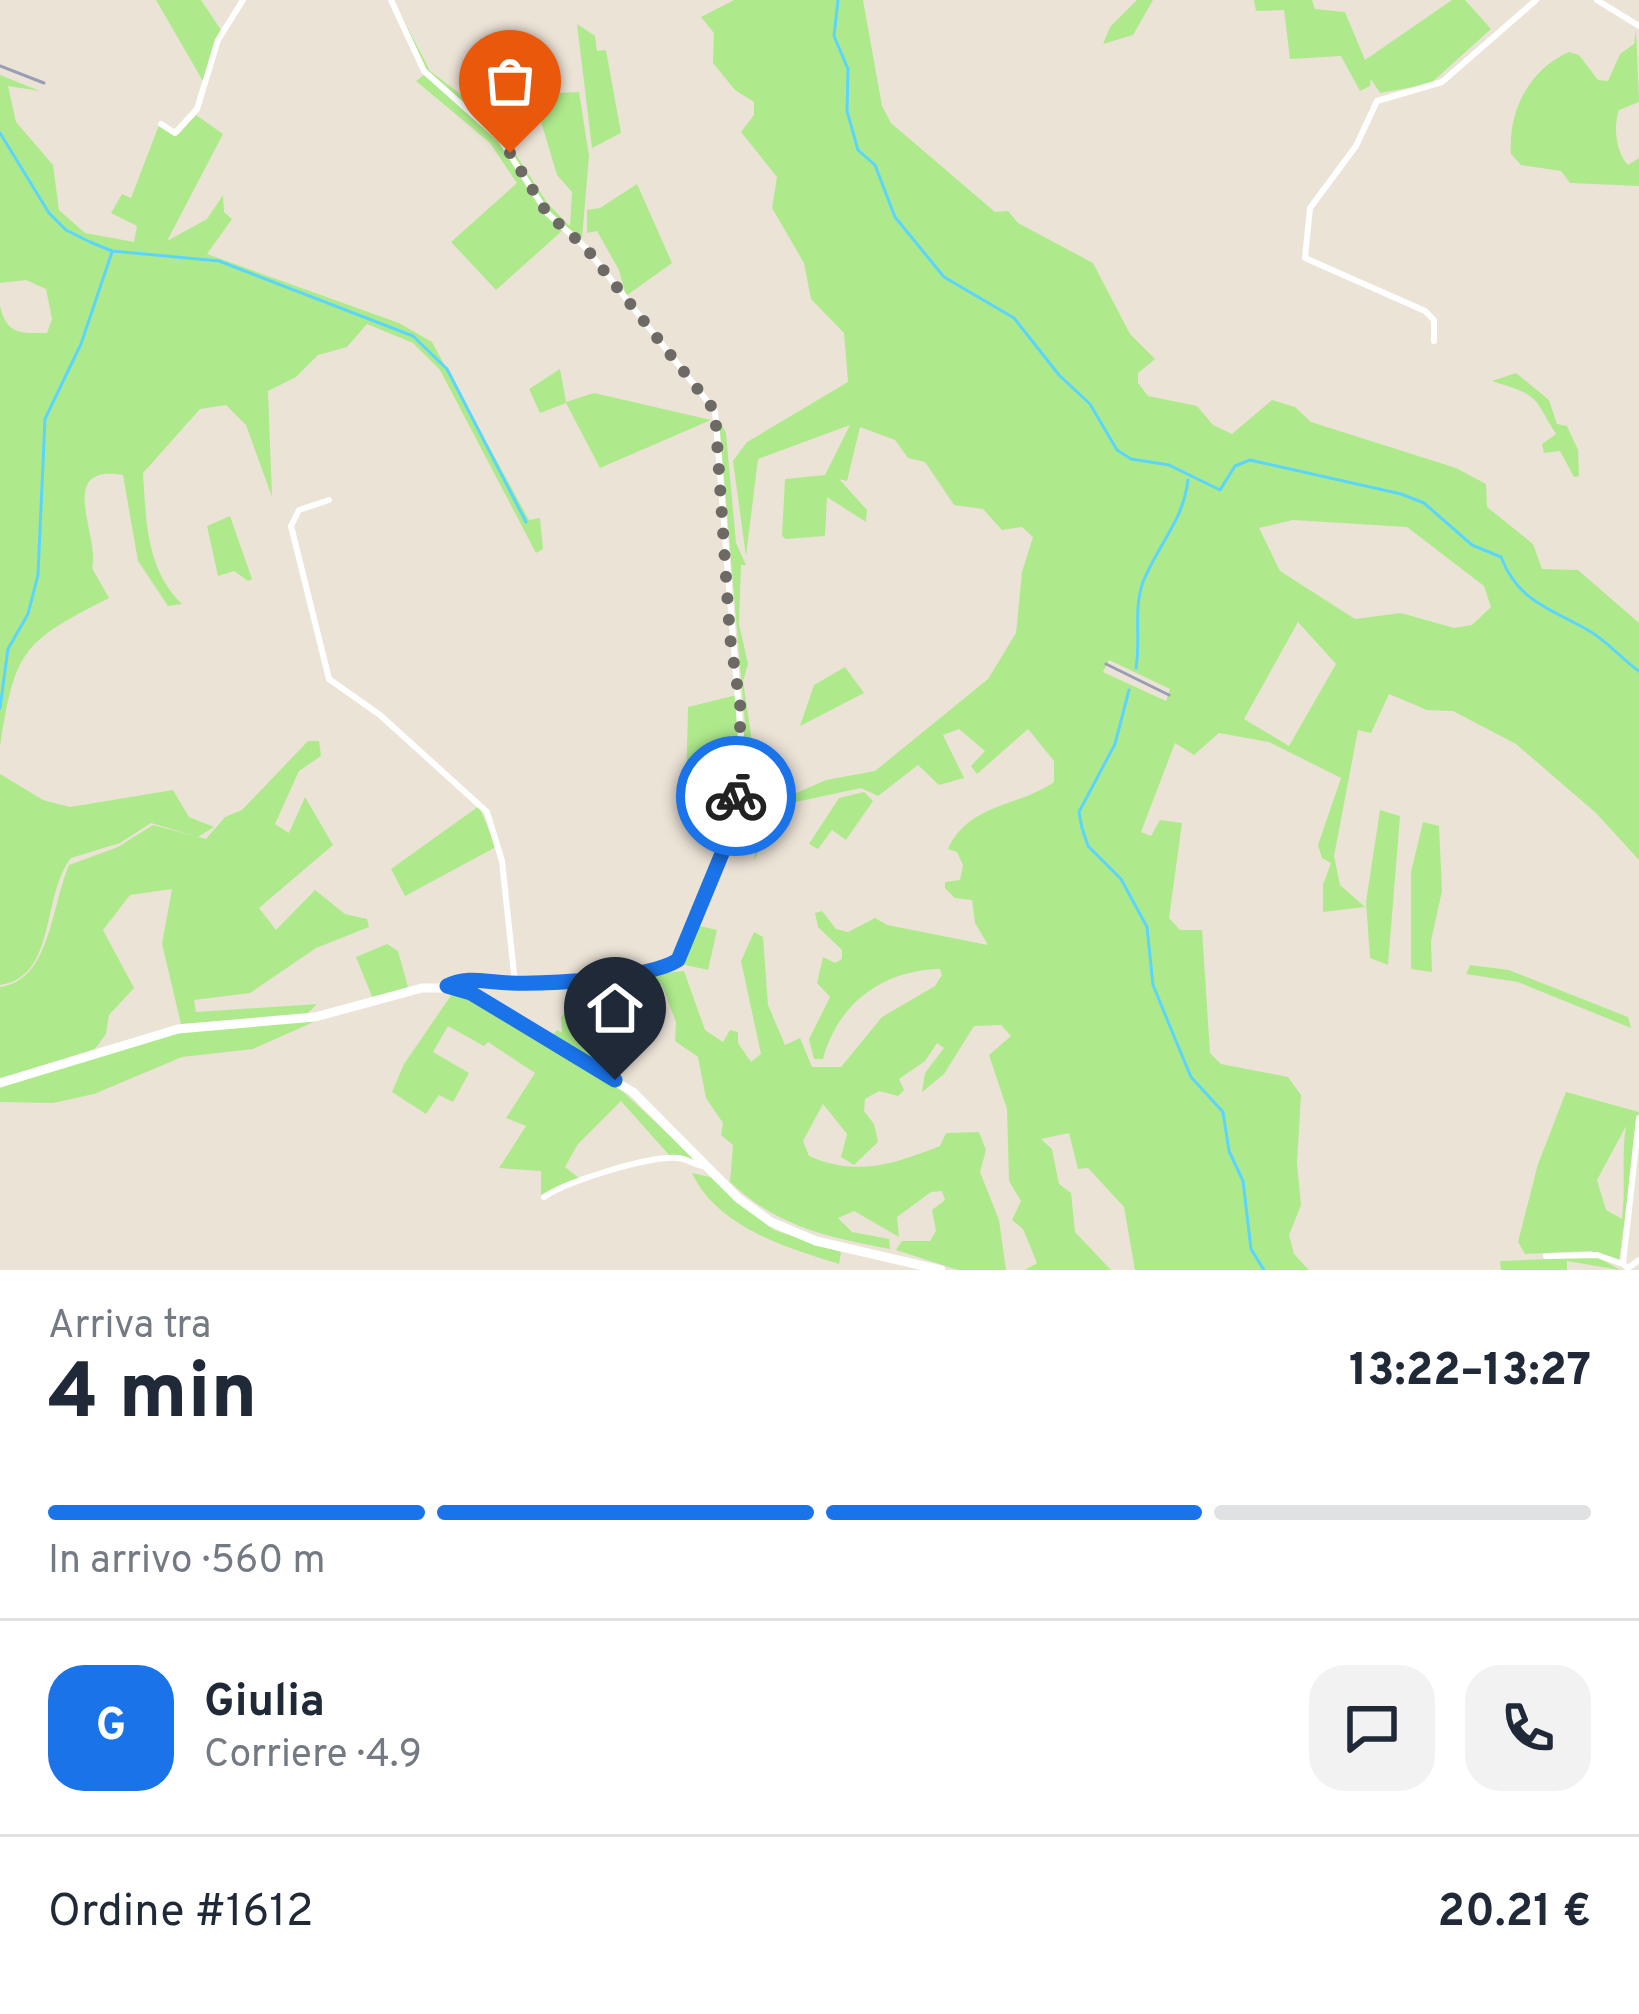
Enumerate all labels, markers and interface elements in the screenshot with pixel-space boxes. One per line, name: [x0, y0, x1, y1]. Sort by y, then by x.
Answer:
pin: [459, 30, 561, 153]
icon: bag: [477, 48, 543, 114]
courier: [676, 736, 796, 856]
icon: bike: [703, 763, 769, 829]
pin: [564, 957, 666, 1080]
icon: home: [582, 975, 648, 1041]
text: Arriva tra: [48, 1303, 211, 1352]
text: 13:22–13:27: [1349, 1344, 1591, 1401]
text: 4 min: [48, 1347, 257, 1446]
text: In arrivo · 560 m: [48, 1538, 326, 1587]
button: chat: [1309, 1665, 1435, 1791]
button: phone: [1465, 1665, 1591, 1791]
text: Giulia: [204, 1675, 325, 1732]
text: G: [96, 1699, 126, 1756]
text: Corriere · 4.9: [204, 1732, 422, 1781]
text: Ordine #1612: [48, 1885, 314, 1942]
text: 20.21 €: [1438, 1885, 1591, 1942]

